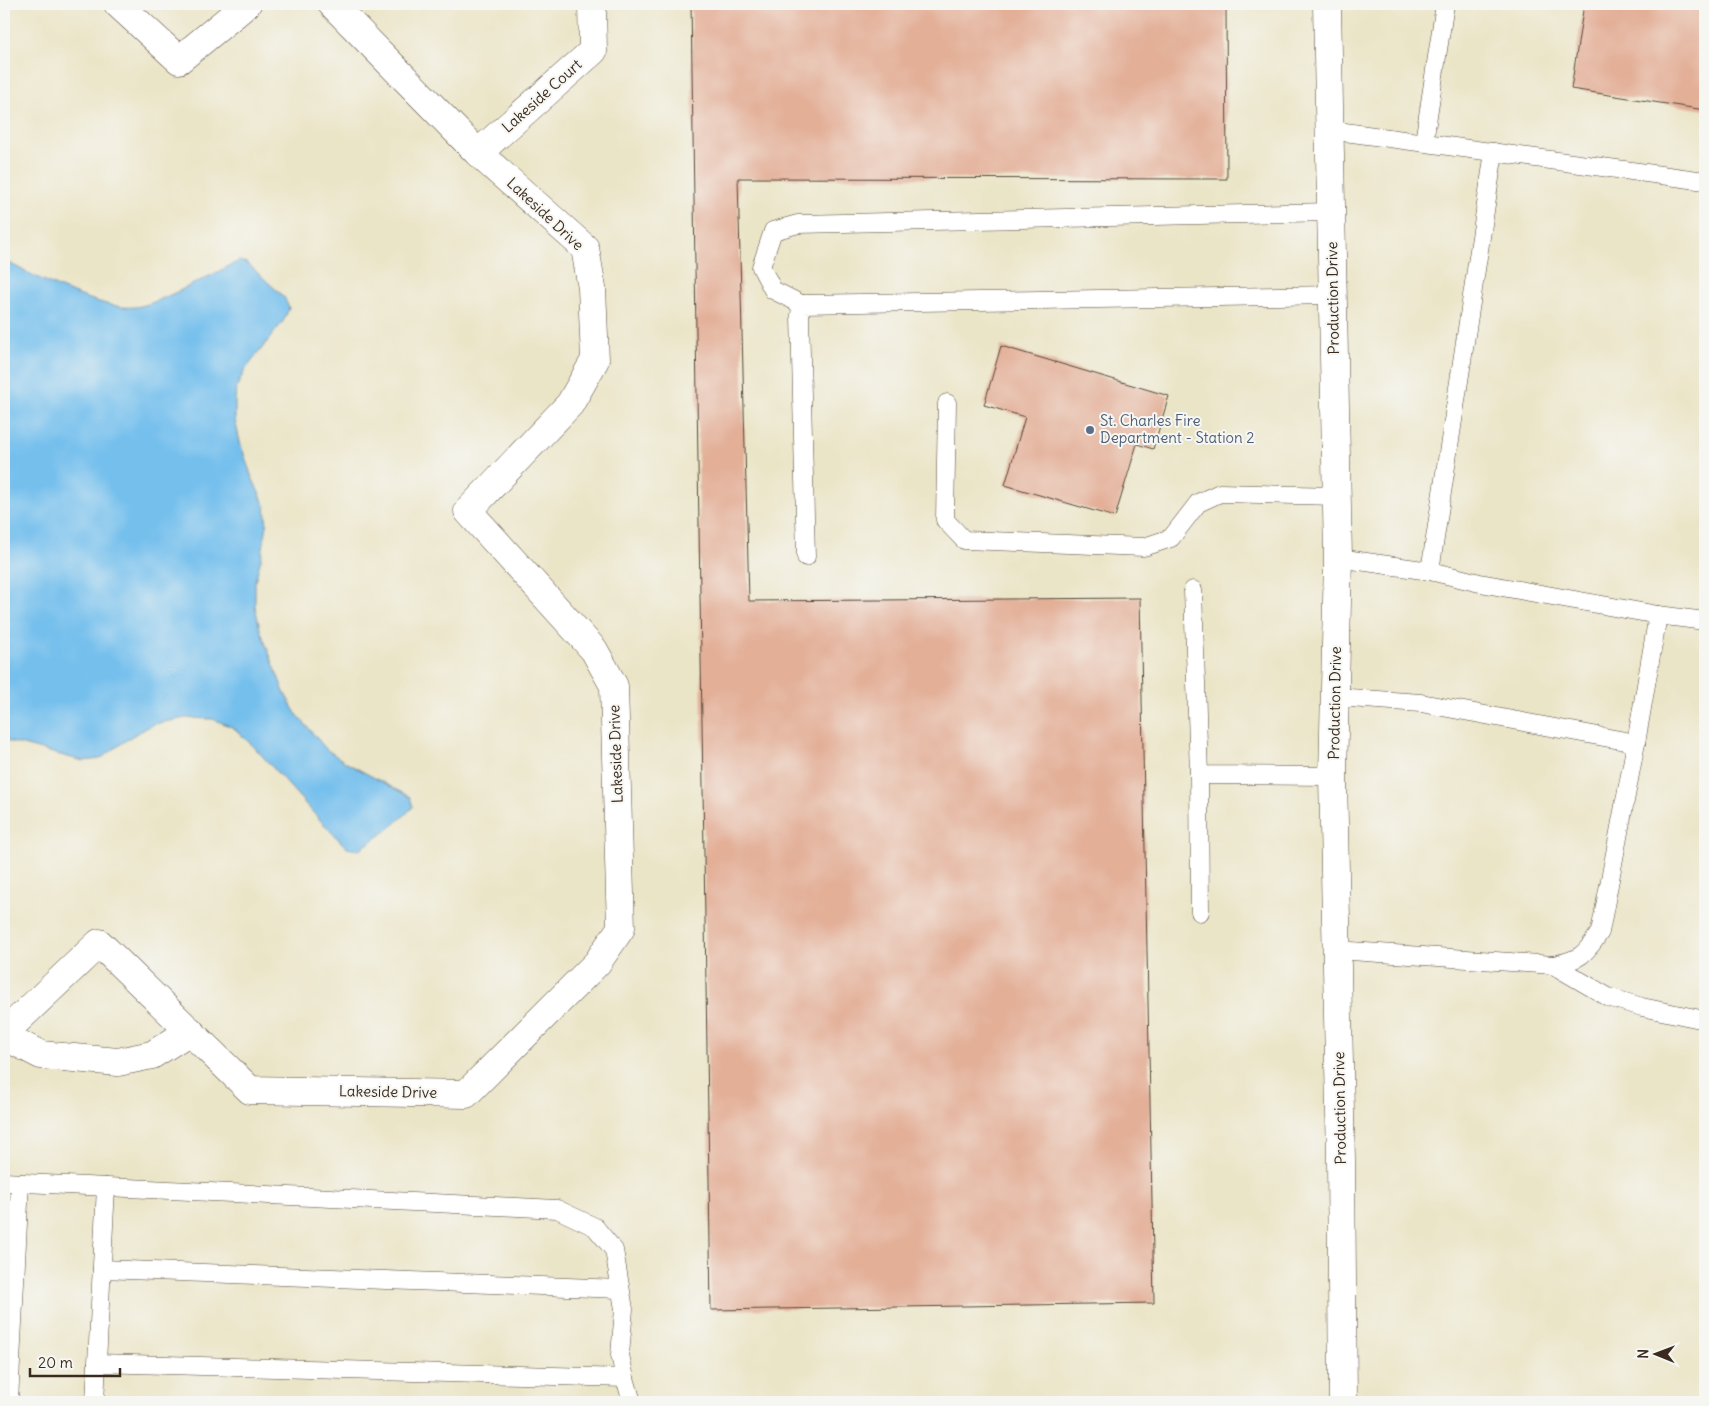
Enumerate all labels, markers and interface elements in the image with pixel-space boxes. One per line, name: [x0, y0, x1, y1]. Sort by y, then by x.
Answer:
street label: Lakeside Court: [498, 55, 586, 136]
street label: Lakeside Drive: [503, 173, 588, 254]
street label: Production Drive: [1322, 241, 1343, 355]
place label: St. Charles Fire Department - Station 2: [1100, 411, 1254, 447]
marker: St. Charles Fire Department - Station 2: [1084, 424, 1096, 436]
street label: Production Drive: [1324, 646, 1345, 760]
street label: Lakeside Drive: [604, 705, 627, 803]
street label: Production Drive: [1329, 1051, 1350, 1165]
street label: Lakeside Drive: [339, 1081, 437, 1102]
north arrow: [1632, 1328, 1682, 1378]
scale bar: [30, 1346, 120, 1378]
text: N: [1634, 1349, 1652, 1359]
text: 20 m: [38, 1353, 73, 1372]

